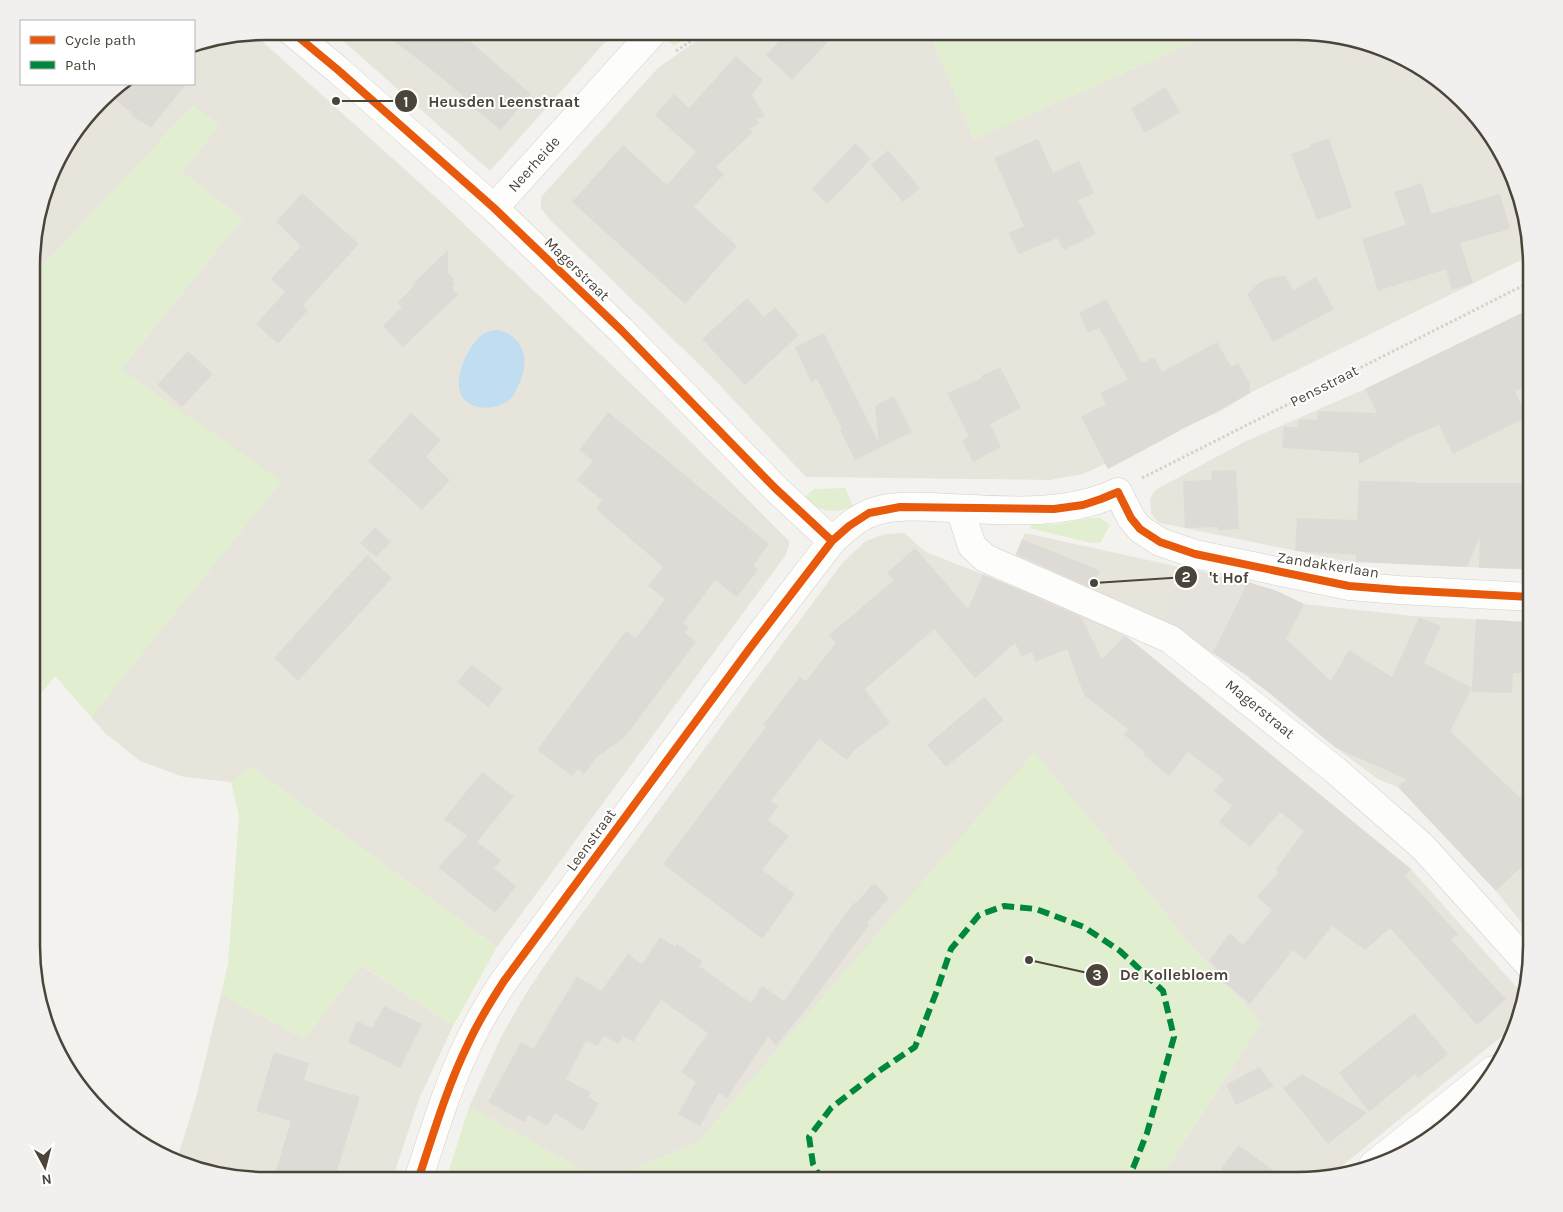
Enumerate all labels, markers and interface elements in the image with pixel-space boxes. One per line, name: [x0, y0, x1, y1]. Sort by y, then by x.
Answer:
legend: [20, 20, 195, 85]
text: Cycle path: [65, 31, 136, 49]
text: Path: [65, 56, 96, 74]
callout: Heusden Leenstraat: [393, 86, 590, 117]
text: Heusden Leenstraat: [428, 92, 580, 111]
text: 1: [403, 93, 409, 111]
street label: Neerheide: [504, 132, 564, 196]
street label: Magerstraat: [541, 233, 614, 305]
street label: Pensstraat: [1287, 361, 1361, 411]
street label: Zandakkerlaan: [1276, 548, 1380, 582]
callout: 't Hof: [1174, 561, 1258, 592]
text: 2: [1181, 568, 1191, 586]
text: 't Hof: [1209, 568, 1249, 587]
street label: Magerstraat: [1222, 676, 1298, 743]
street label: Leenstraat: [562, 805, 620, 875]
callout: De Kollebloem: [1085, 959, 1238, 990]
text: De Kollebloem: [1120, 965, 1228, 984]
text: 3: [1092, 966, 1102, 984]
north arrow: [20, 1142, 70, 1192]
text: N: [41, 1170, 53, 1188]

